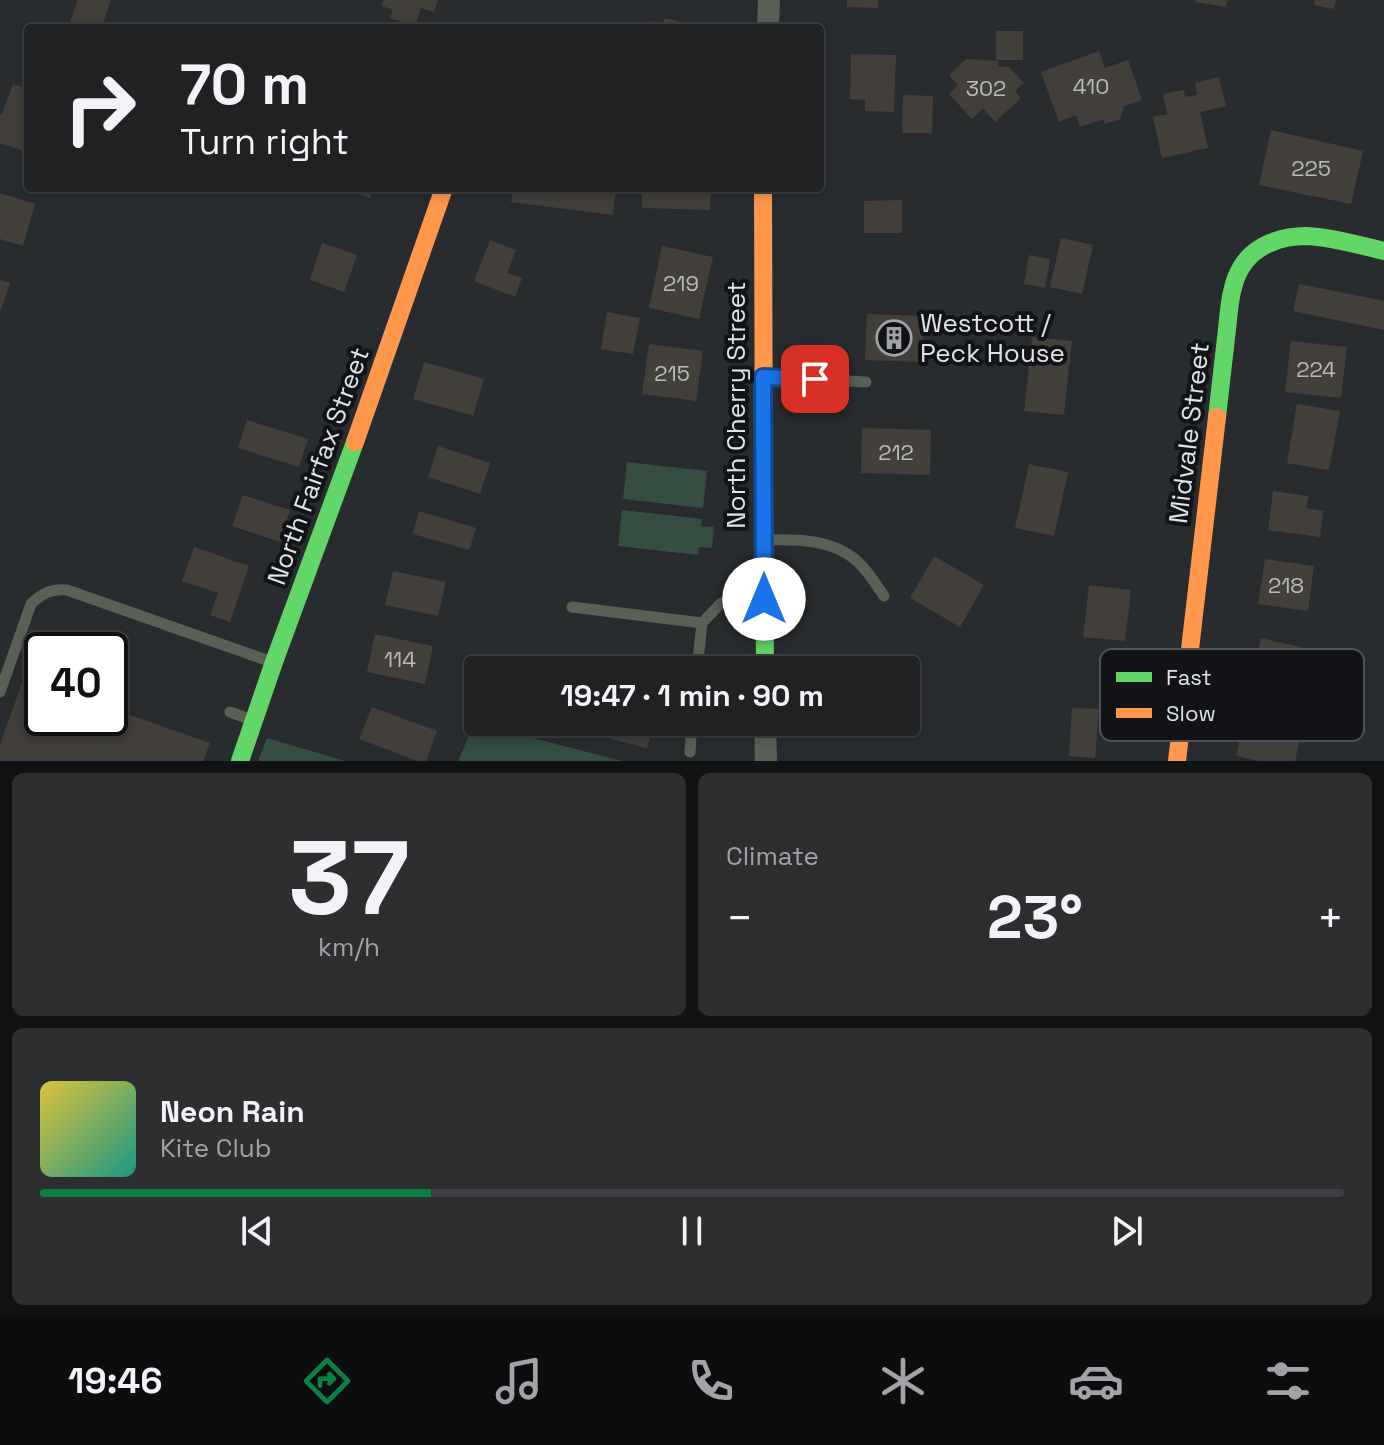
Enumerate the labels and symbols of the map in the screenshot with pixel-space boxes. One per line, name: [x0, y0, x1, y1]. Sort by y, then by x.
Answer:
house number: 410: [1073, 72, 1109, 100]
house number: 302: [966, 74, 1006, 102]
house number: 225: [1291, 154, 1331, 182]
house number: 219: [663, 269, 699, 297]
street label: North Cherry Street: [719, 281, 753, 529]
place label: Westcott / Peck House: [920, 306, 1065, 370]
building icon: Westcott / Peck House: [875, 319, 913, 357]
street label: Midvale Street: [1161, 341, 1217, 525]
street label: North Fairfax Street: [259, 343, 377, 589]
pin: [781, 345, 849, 413]
house number: 224: [1296, 355, 1336, 383]
house number: 215: [654, 359, 690, 387]
house number: 212: [878, 438, 914, 466]
position arrow: [722, 557, 806, 641]
house number: 218: [1268, 571, 1304, 599]
speed limit sign: 40: [24, 632, 128, 736]
house number: 114: [384, 645, 416, 673]
legend: [1100, 649, 1364, 741]
text: Fast: [1166, 663, 1212, 691]
text: Slow: [1166, 699, 1216, 727]

